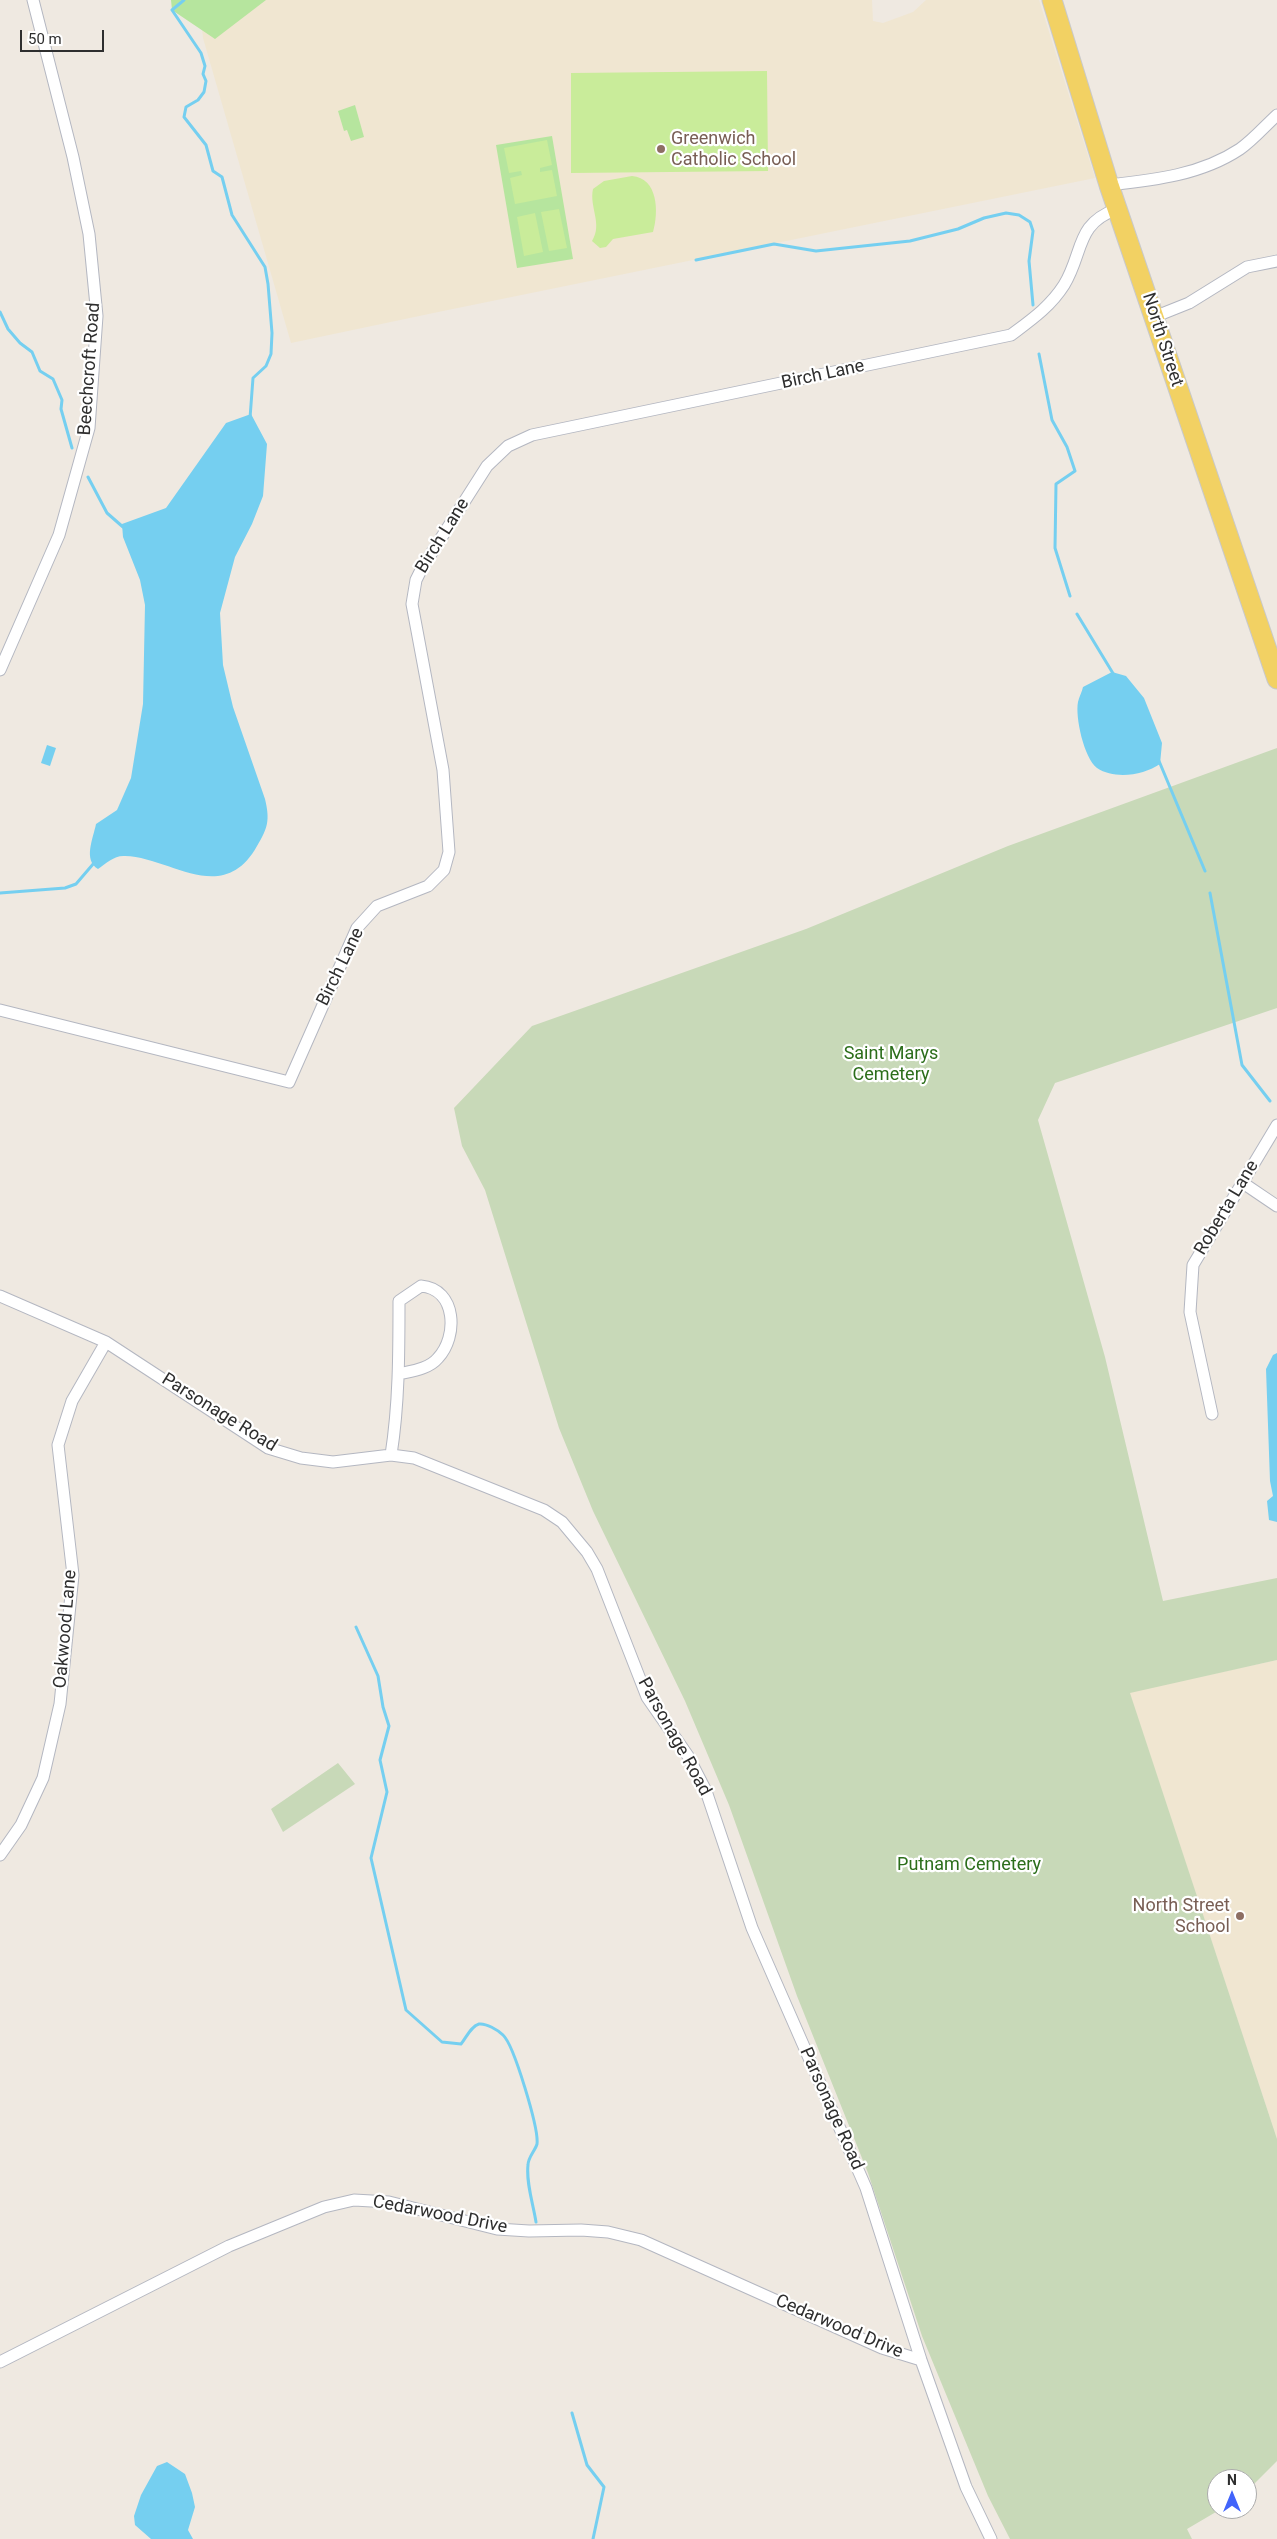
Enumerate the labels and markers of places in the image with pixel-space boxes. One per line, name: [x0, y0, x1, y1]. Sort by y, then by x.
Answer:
place label: Greenwich Catholic School: [671, 128, 796, 170]
marker: Greenwich Catholic School: [655, 143, 667, 155]
place label: North Street School: [1133, 1895, 1230, 1938]
marker: North Street School: [1234, 1910, 1246, 1922]

